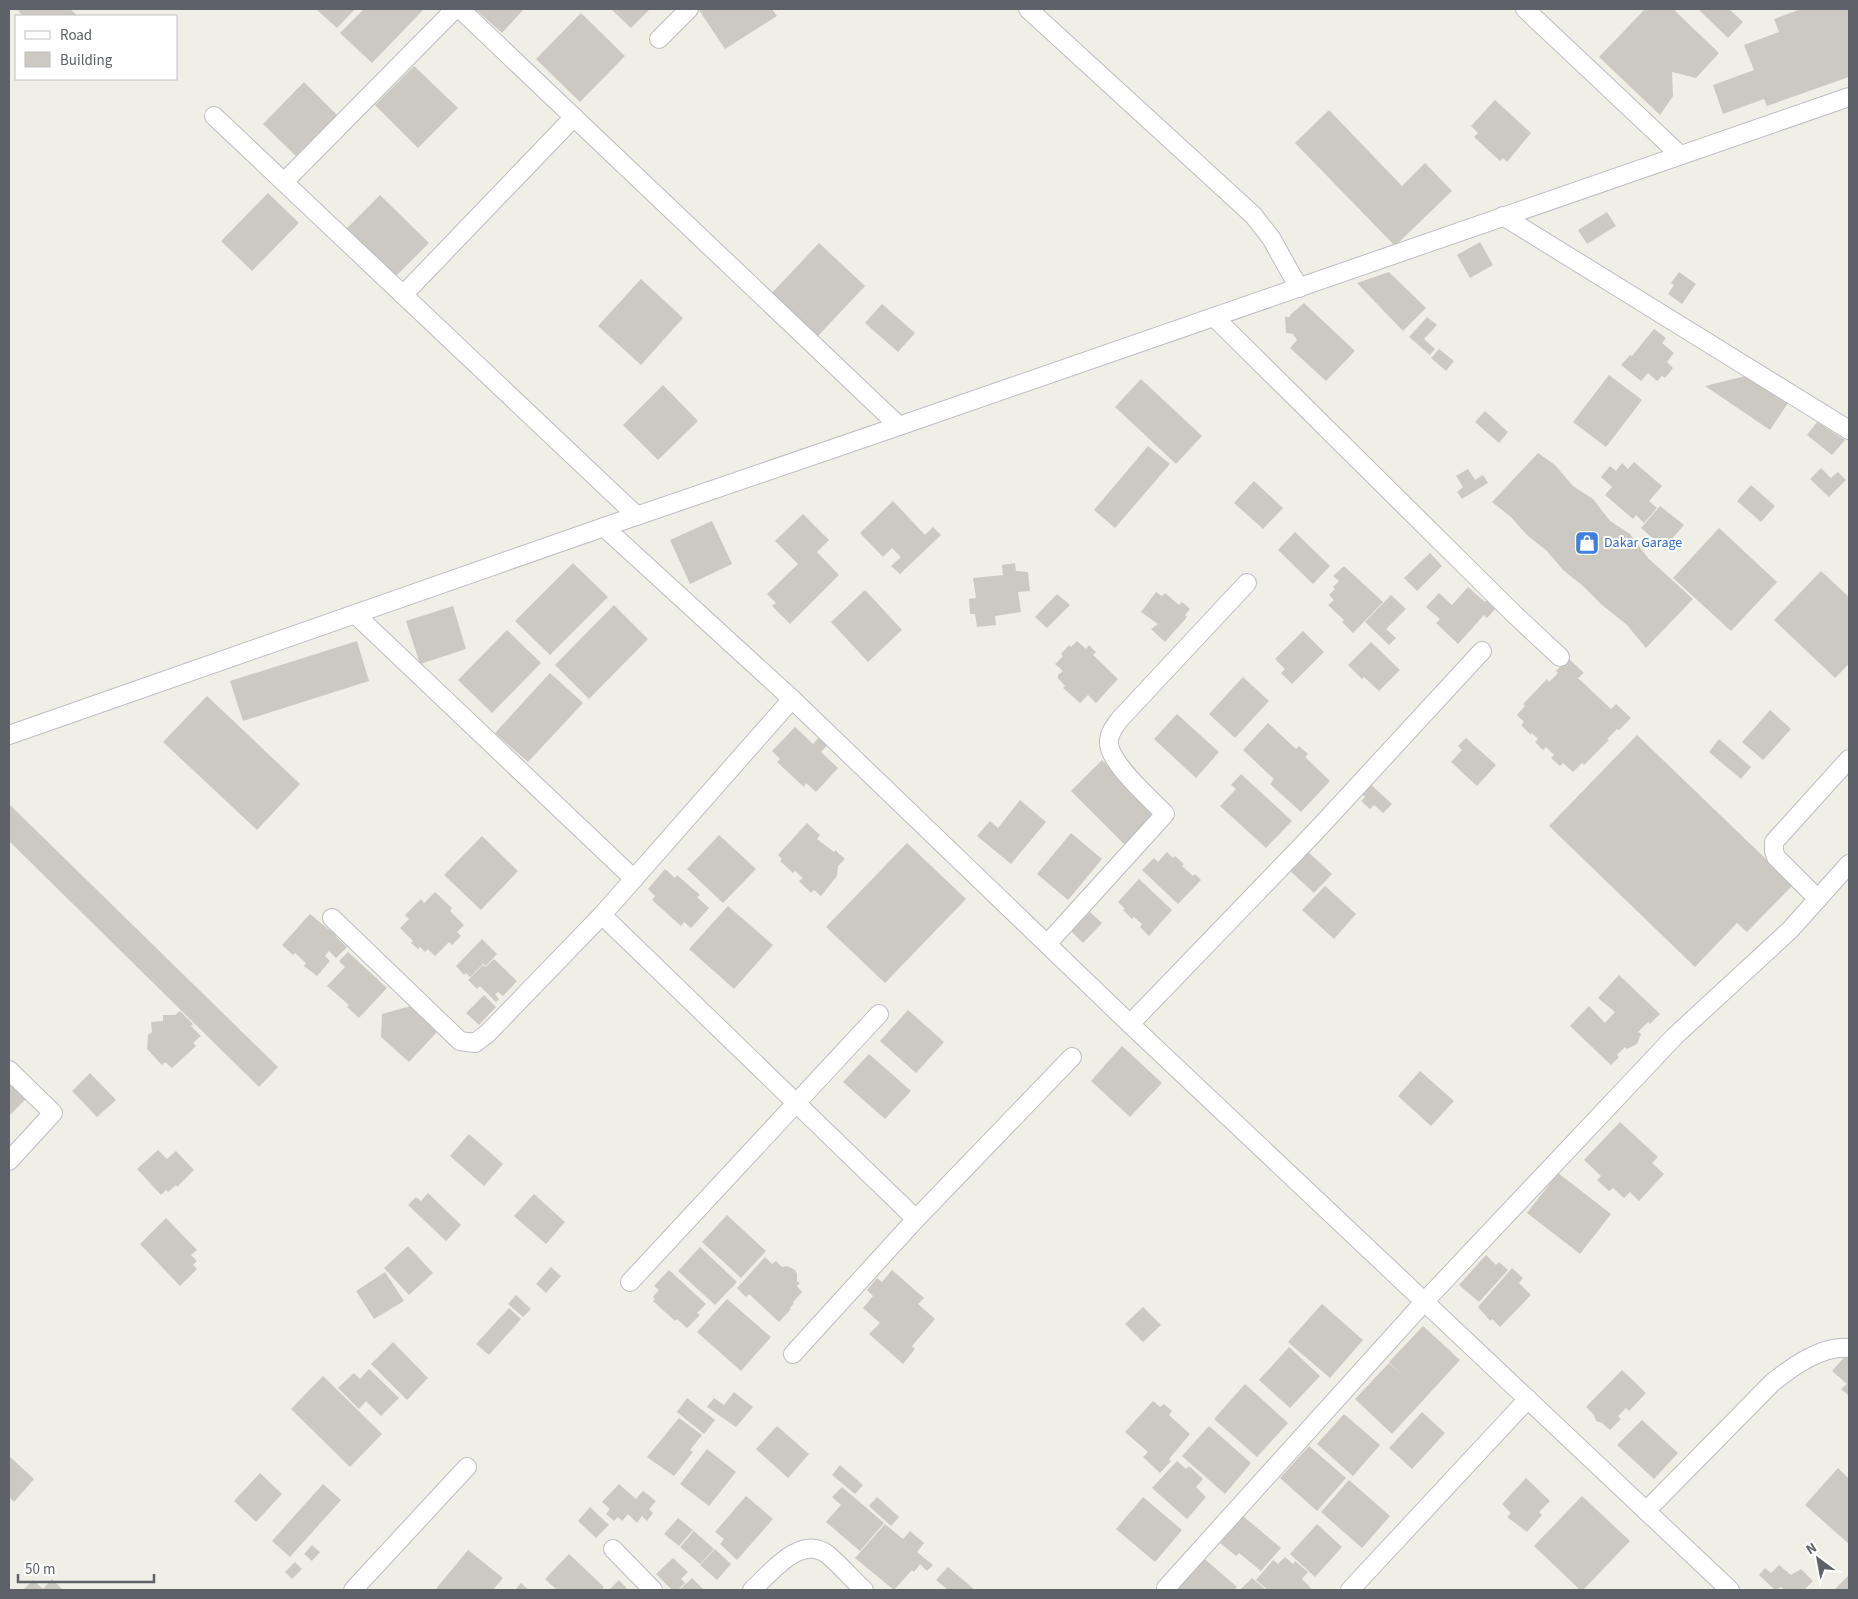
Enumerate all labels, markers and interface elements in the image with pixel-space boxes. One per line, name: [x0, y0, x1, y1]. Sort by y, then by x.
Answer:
legend: [15, 15, 178, 80]
text: Road: [60, 25, 92, 46]
text: Building: [60, 50, 113, 71]
shop icon: Dakar Garage: [1574, 530, 1600, 556]
place label: Dakar Garage: [1604, 533, 1682, 553]
north arrow: [1793, 1534, 1843, 1584]
text: N: [1802, 1538, 1821, 1560]
scale bar: [18, 1552, 154, 1584]
text: 50 m: [25, 1559, 55, 1580]

